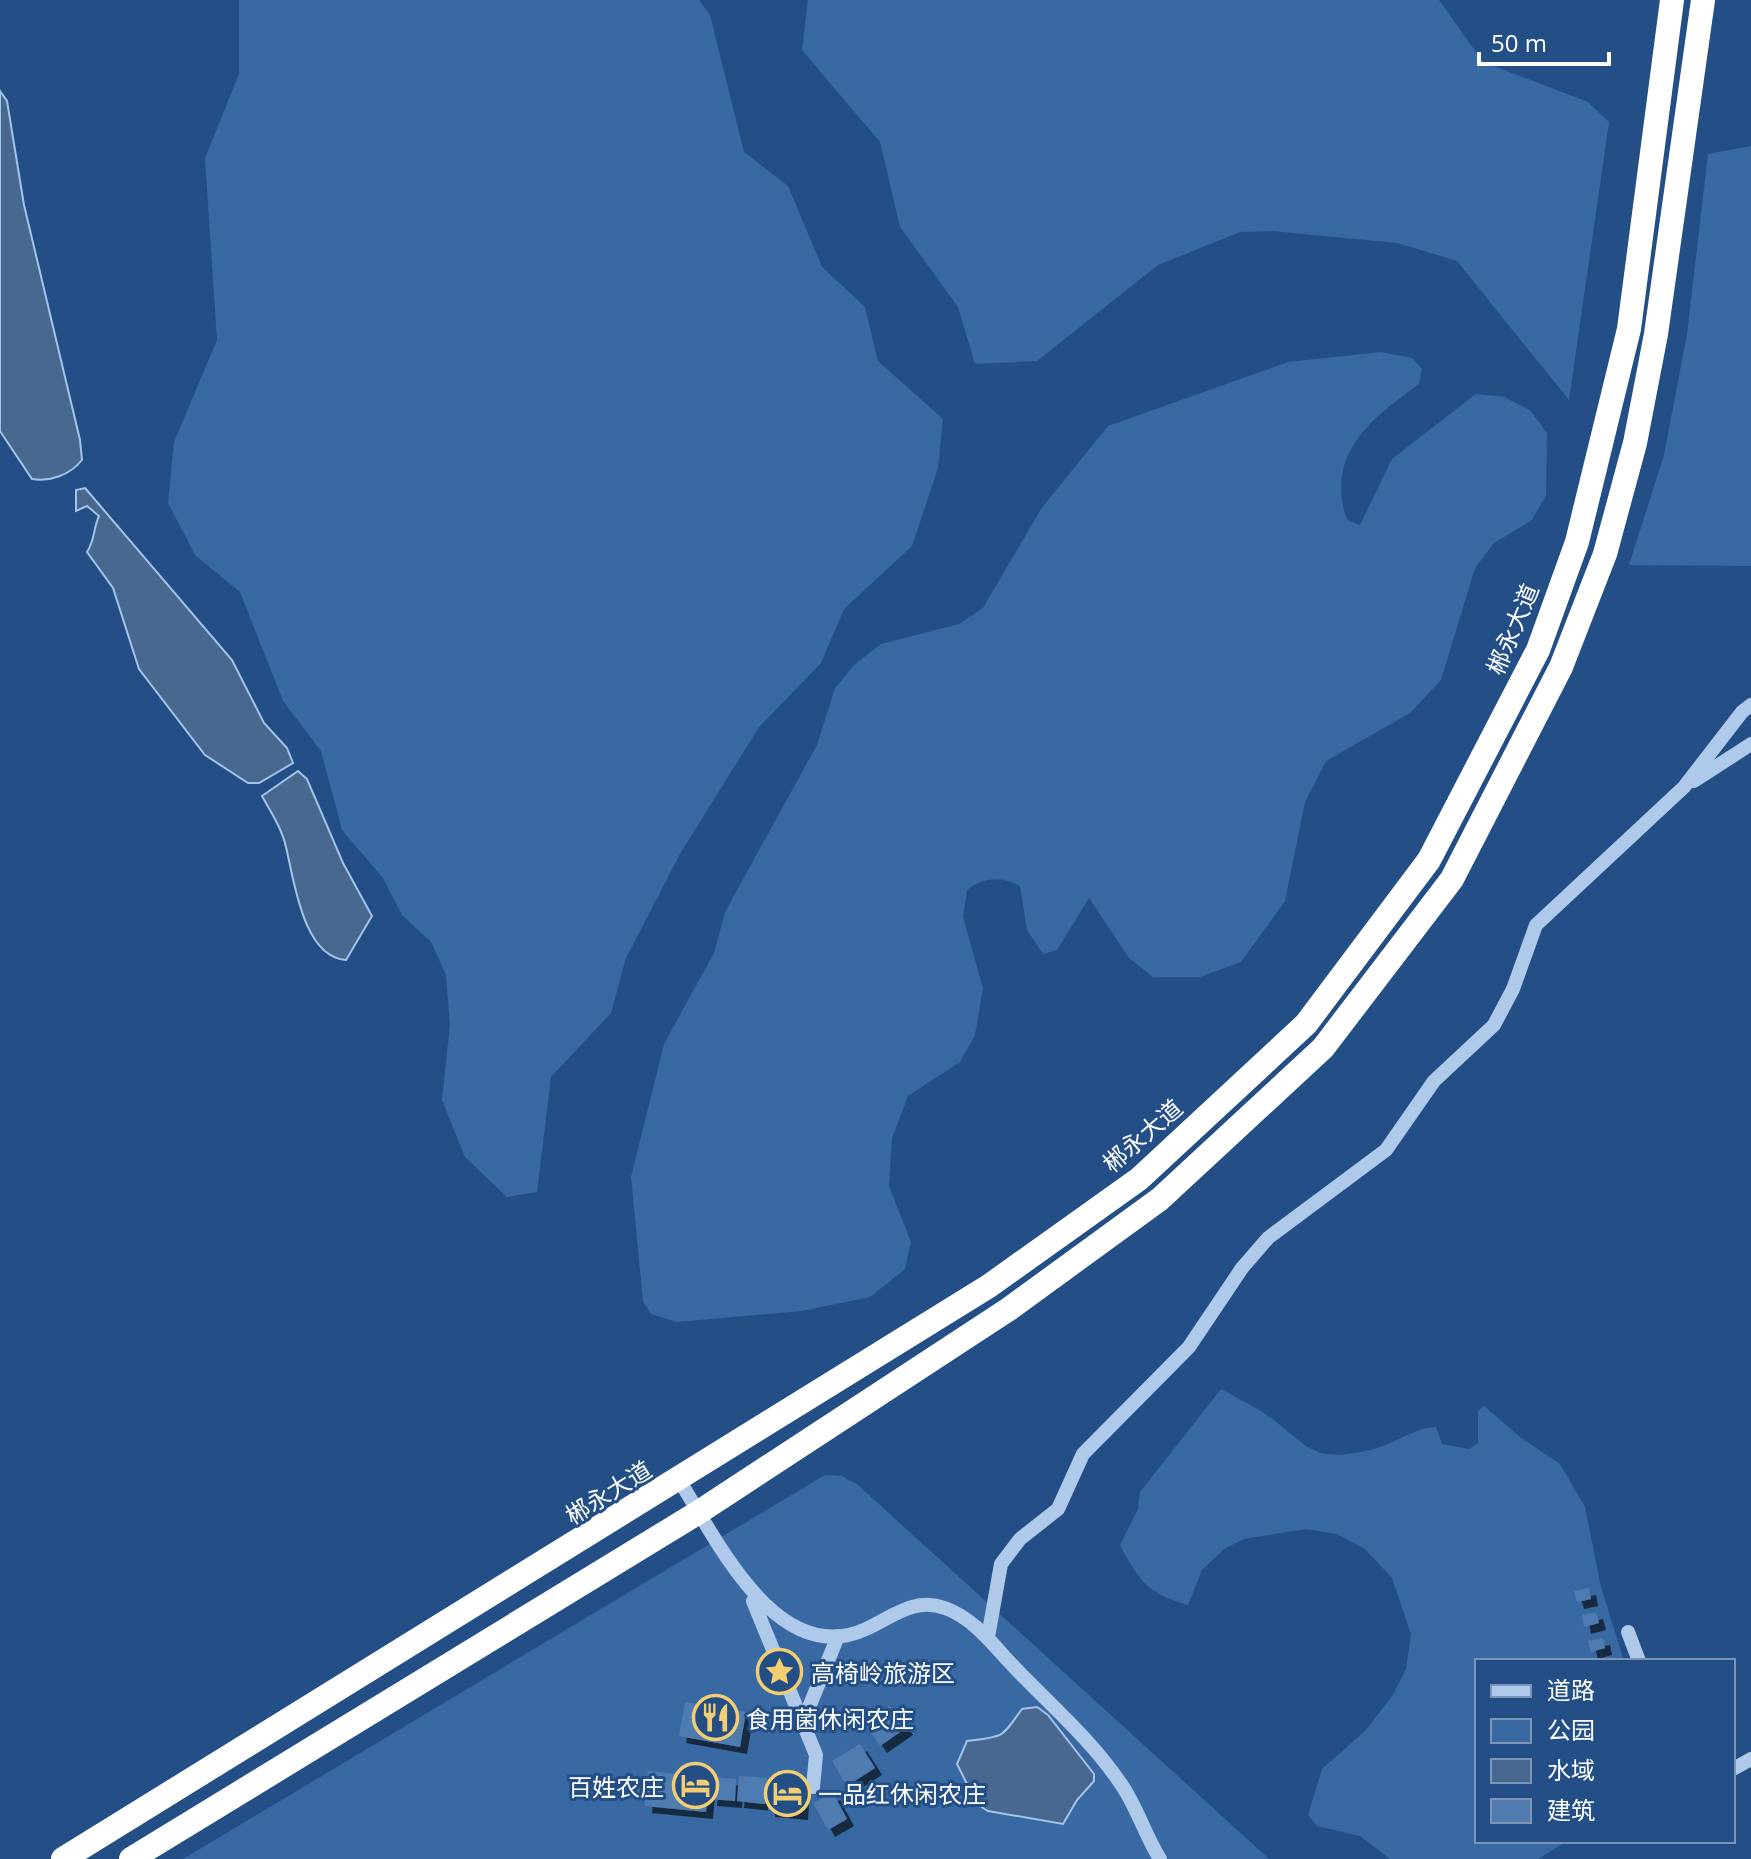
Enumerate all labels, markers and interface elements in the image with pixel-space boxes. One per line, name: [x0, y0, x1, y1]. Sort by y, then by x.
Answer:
scale bar: [1479, 16, 1609, 66]
text: 50 m: [1491, 26, 1547, 59]
street label: 郴永大道: [1478, 578, 1546, 680]
street label: 郴永大道: [1095, 1091, 1189, 1179]
street label: 郴永大道: [559, 1453, 657, 1531]
place icon: 高椅岭旅游区: [756, 1648, 804, 1696]
place label: 高椅岭旅游区: [811, 1656, 955, 1689]
legend: [1475, 1659, 1735, 1843]
text: 道路: [1547, 1673, 1595, 1706]
restaurant icon: 食用菌休闲农庄: [691, 1694, 739, 1742]
place label: 食用菌休闲农庄: [746, 1702, 914, 1735]
text: 公园: [1547, 1713, 1595, 1746]
text: 水域: [1547, 1753, 1595, 1786]
hotel icon: 百姓农庄: [671, 1762, 719, 1810]
hotel icon: 一品红休闲农庄: [763, 1769, 811, 1817]
place label: 百姓农庄: [568, 1770, 664, 1803]
place label: 一品红休闲农庄: [818, 1777, 986, 1810]
text: 建筑: [1547, 1793, 1595, 1826]

